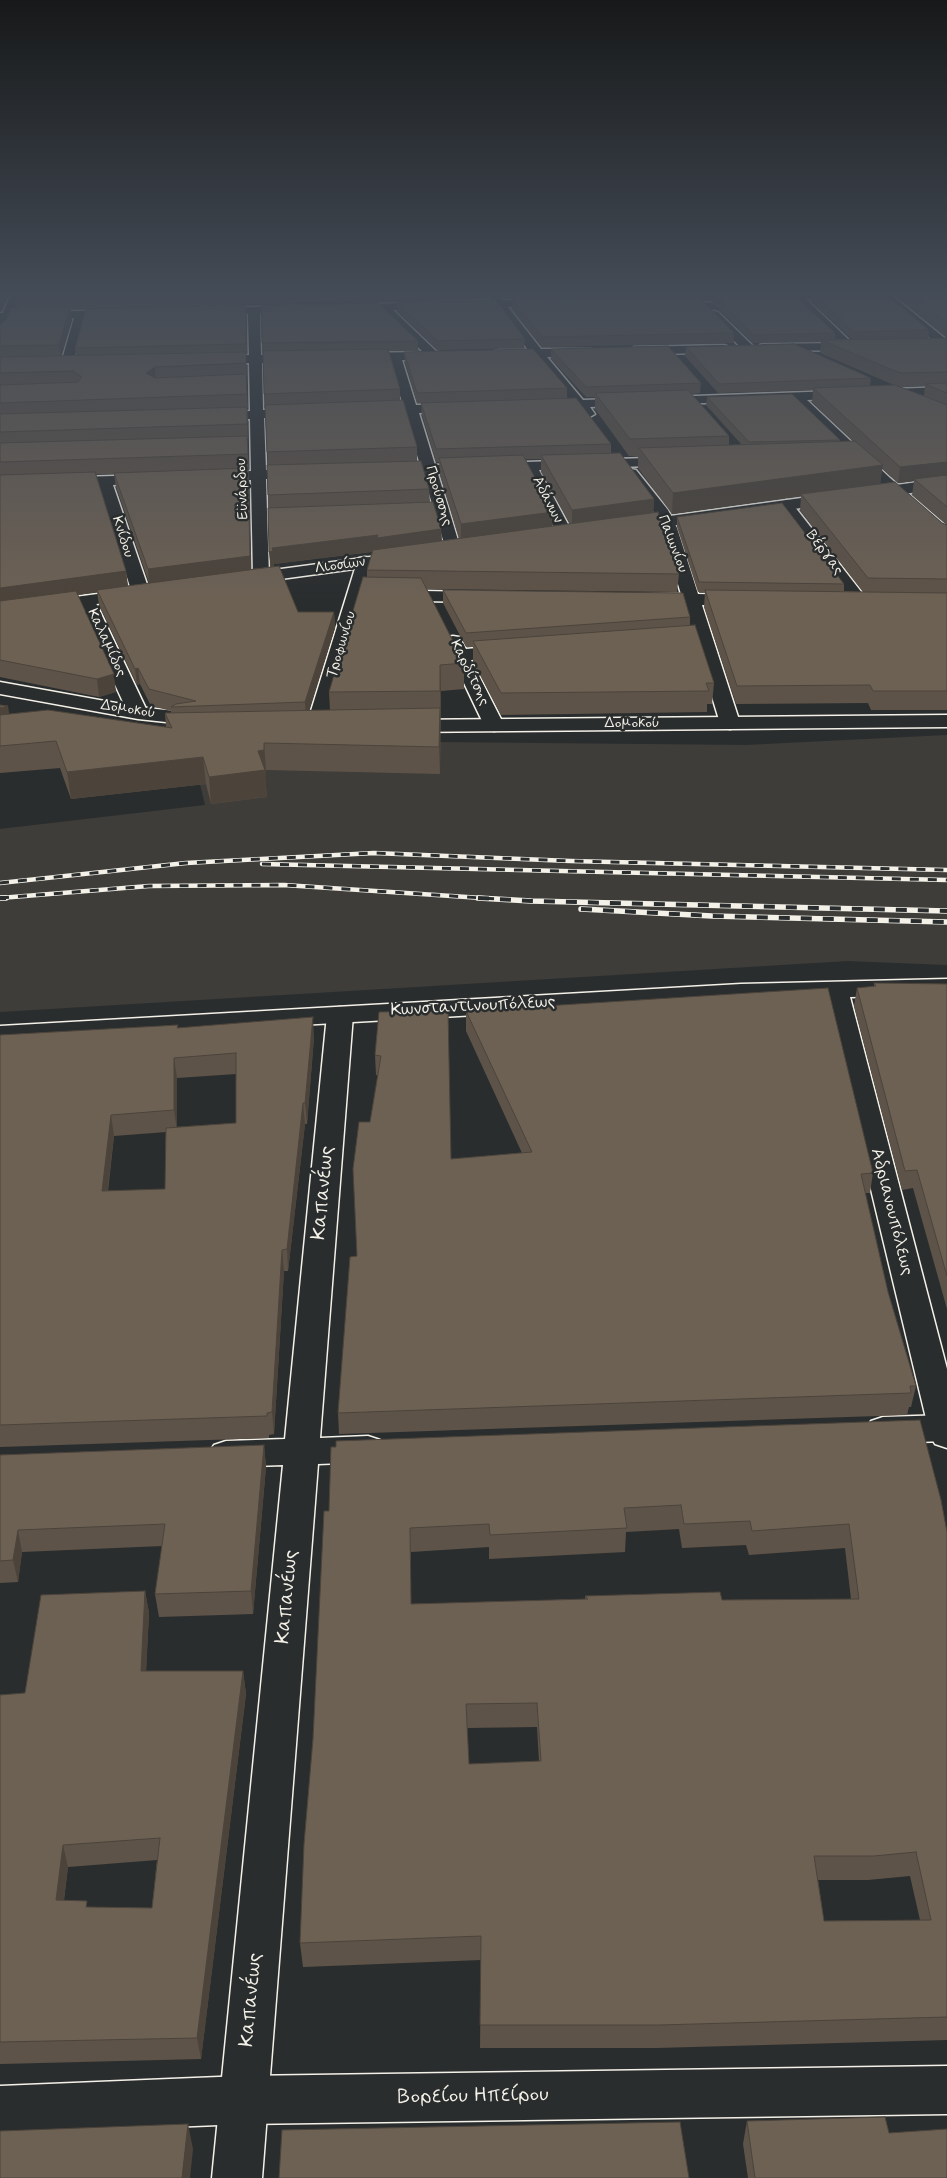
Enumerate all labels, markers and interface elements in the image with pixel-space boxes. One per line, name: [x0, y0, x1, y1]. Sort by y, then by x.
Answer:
street label: Εϋνάρδου: [233, 458, 253, 520]
street label: Προύσσης: [420, 464, 456, 528]
street label: Αδάνων: [528, 473, 566, 527]
street label: Παιωνίου: [653, 513, 691, 575]
street label: Κνίδου: [107, 514, 137, 560]
street label: Βέργας: [801, 527, 847, 579]
street label: Λιοσίων: [313, 554, 367, 578]
street label: Καλαμίδος: [82, 606, 130, 680]
street label: Τροφωνίου: [323, 609, 361, 681]
street label: Καρδίτσης: [445, 637, 493, 709]
street label: Δομοκού: [99, 697, 157, 723]
street label: Δομοκού: [605, 715, 659, 733]
street label: Κωνσταντινουπόλεως: [390, 992, 556, 1022]
street label: Καπανέως: [307, 1145, 341, 1241]
street label: Αδριανουπόλεως: [865, 1146, 917, 1278]
street label: Καπανέως: [271, 1549, 305, 1645]
street label: Καπανέως: [235, 1952, 269, 2048]
street label: Βορείου Ηπείρου: [397, 2083, 549, 2111]

